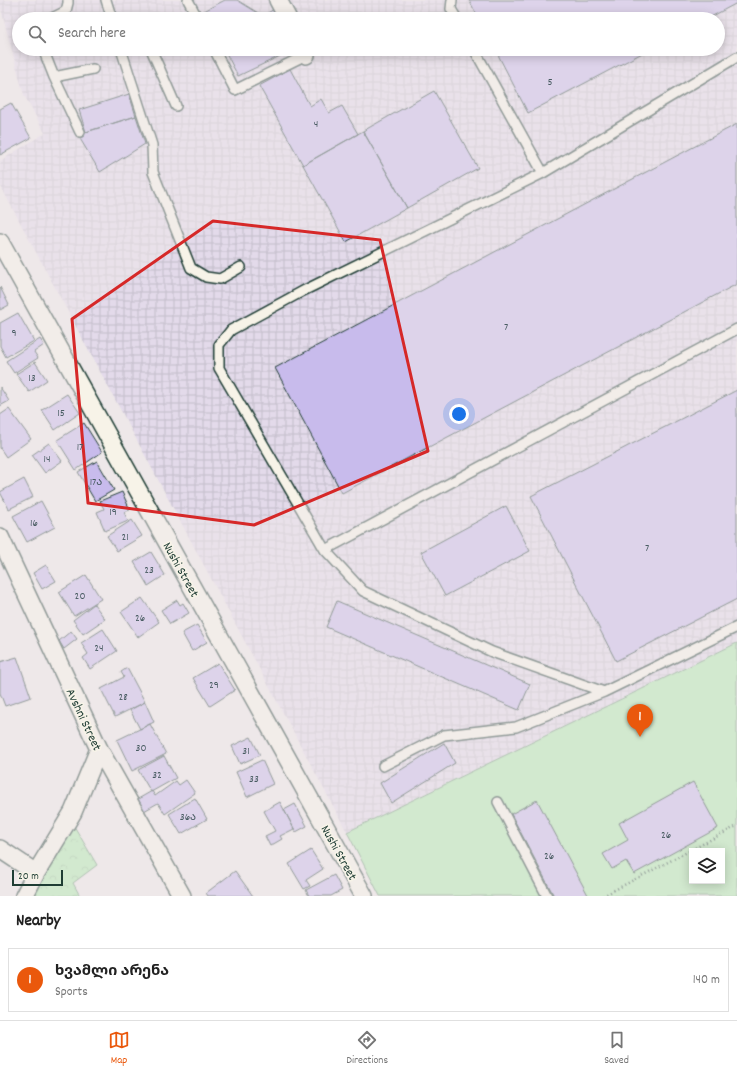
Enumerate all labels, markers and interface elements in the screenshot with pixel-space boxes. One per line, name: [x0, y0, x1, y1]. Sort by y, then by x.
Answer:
search box: [12, 12, 725, 56]
icon: search: [26, 23, 48, 45]
text: Search here: [58, 23, 126, 45]
house number: 5: [547, 75, 553, 91]
house number: 4: [314, 117, 318, 133]
house number: 7: [504, 320, 508, 336]
house number: 9: [11, 326, 17, 342]
house number: 13: [28, 371, 36, 387]
your location: [449, 404, 469, 424]
house number: 15: [57, 406, 65, 422]
house number: 17: [77, 440, 83, 456]
house number: 14: [44, 452, 50, 468]
house number: 17ა: [90, 475, 102, 491]
house number: 19: [109, 505, 117, 521]
house number: 16: [30, 516, 38, 532]
house number: 21: [121, 530, 129, 546]
street label: Nushi Street: [157, 539, 203, 601]
house number: 7: [645, 541, 649, 557]
house number: 23: [144, 563, 154, 579]
house number: 20: [75, 589, 85, 605]
house number: 26: [135, 611, 145, 627]
house number: 24: [94, 641, 104, 657]
house number: 29: [209, 678, 219, 694]
street label: Avshni Street: [60, 686, 106, 755]
house number: 28: [118, 690, 128, 706]
pin: 1: [627, 704, 653, 737]
house number: 30: [136, 741, 146, 757]
house number: 31: [242, 744, 250, 760]
house number: 32: [152, 768, 162, 784]
house number: 33: [249, 772, 259, 788]
house number: 36ა: [180, 810, 196, 826]
street label: Nushi Street: [315, 822, 361, 884]
house number: 26: [661, 828, 671, 844]
map controls: [689, 848, 725, 884]
button: layers: [689, 848, 725, 884]
house number: 26: [544, 849, 554, 865]
scale bar: [12, 868, 63, 887]
text: 20 m: [18, 869, 39, 885]
text: Nearby: [16, 910, 60, 934]
text: ხვამლი არენა: [55, 961, 169, 983]
text: 1: [29, 971, 31, 990]
text: 140 m: [693, 971, 720, 990]
text: Sports: [55, 983, 88, 1002]
tab: Map: [108, 1029, 130, 1069]
tab: Directions: [346, 1029, 388, 1069]
tab: Saved: [604, 1029, 629, 1069]

